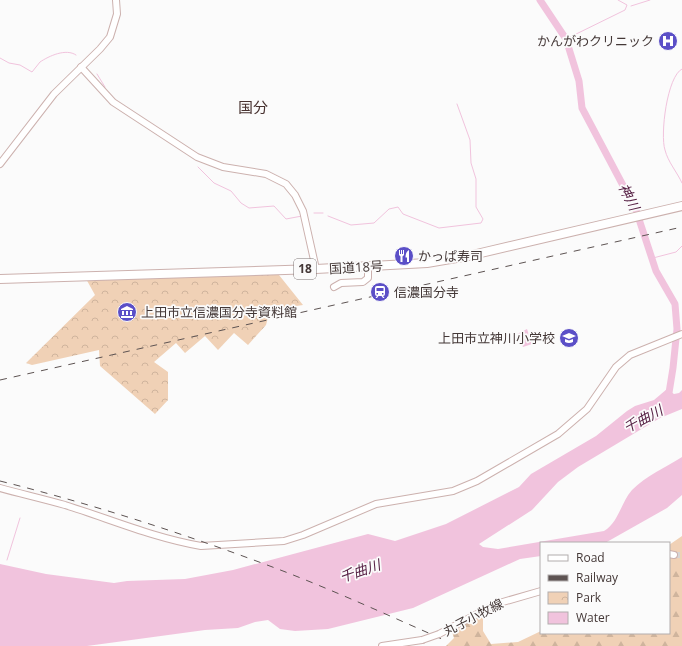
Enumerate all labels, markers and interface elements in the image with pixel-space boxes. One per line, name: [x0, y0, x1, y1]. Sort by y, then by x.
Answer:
hospital icon: かんがわクリニック: [657, 30, 679, 52]
place label: かんがわクリニック: [537, 32, 654, 50]
district label: 国分: [238, 97, 268, 117]
water label: 神川: [615, 180, 645, 215]
restaurant icon: かっぱ寿司: [393, 245, 415, 267]
place label: かっぱ寿司: [418, 247, 483, 265]
street label: 国道18号: [329, 257, 383, 277]
road number: 18: [294, 259, 316, 279]
station icon: 信濃国分寺: [369, 281, 391, 303]
place label: 信濃国分寺: [394, 283, 459, 301]
museum icon: 上田市立信濃国分寺資料館: [116, 301, 138, 323]
place label: 上田市立信濃国分寺資料館: [141, 303, 297, 321]
school or university icon: 上田市立神川小学校: [558, 327, 580, 349]
place label: 上田市立神川小学校: [438, 329, 555, 347]
water label: 千曲川: [620, 399, 668, 437]
legend: [540, 542, 670, 634]
text: Road: [576, 549, 605, 566]
water label: 千曲川: [337, 554, 385, 586]
text: Railway: [576, 569, 619, 586]
text: Park: [576, 589, 602, 606]
street label: 丸子小牧線: [440, 594, 506, 640]
text: Water: [576, 609, 610, 626]

